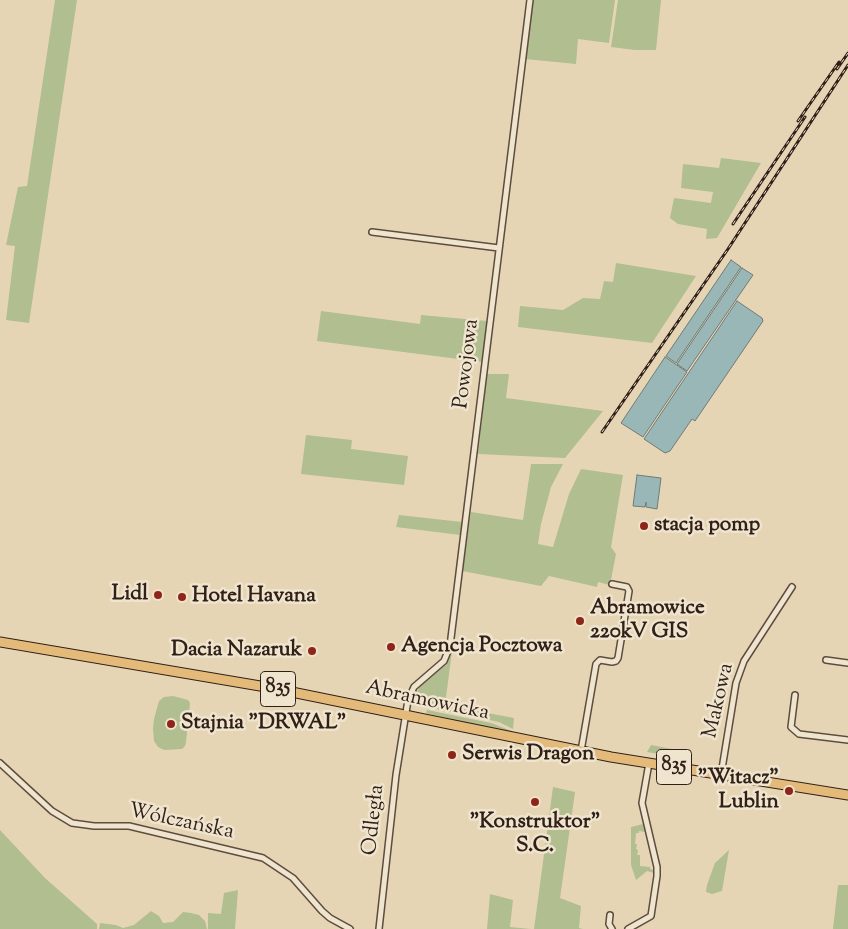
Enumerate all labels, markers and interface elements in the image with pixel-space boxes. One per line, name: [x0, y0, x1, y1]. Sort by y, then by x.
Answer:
street label: Powojowa: [450, 318, 486, 410]
place label: stacja pomp: [654, 513, 760, 539]
marker: stacja pomp: [638, 520, 650, 532]
place label: Lidl: [112, 582, 148, 608]
place label: Hotel Havana: [192, 584, 316, 610]
marker: Lidl: [152, 589, 164, 601]
marker: Hotel Havana: [176, 591, 188, 603]
place label: Abramowice 220kV GIS: [590, 596, 705, 646]
marker: Abramowice 220kV GIS: [574, 615, 586, 627]
place label: Agencja Pocztowa: [401, 634, 562, 660]
place label: Dacia Nazaruk: [171, 638, 302, 664]
marker: Agencja Pocztowa: [385, 641, 397, 653]
marker: Dacia Nazaruk: [306, 645, 318, 657]
street label: Makowa: [699, 661, 741, 741]
road number: 835: [260, 672, 296, 706]
street label: Abramowicka: [363, 677, 491, 727]
place label: Stajnia "DRWAL": [181, 711, 346, 737]
marker: Stajnia "DRWAL": [165, 718, 177, 730]
place label: Serwis Dragon: [462, 742, 595, 768]
marker: Serwis Dragon: [446, 749, 458, 761]
road number: 835: [656, 750, 692, 784]
place label: "Witacz" Lublin: [698, 766, 779, 816]
street label: Odległa: [359, 783, 391, 857]
marker: "Witacz" Lublin: [783, 785, 795, 797]
marker: "Konstruktor" S.C.: [529, 796, 541, 808]
street label: Wólczańska: [126, 800, 236, 846]
place label: "Konstruktor" S.C.: [470, 810, 600, 860]

